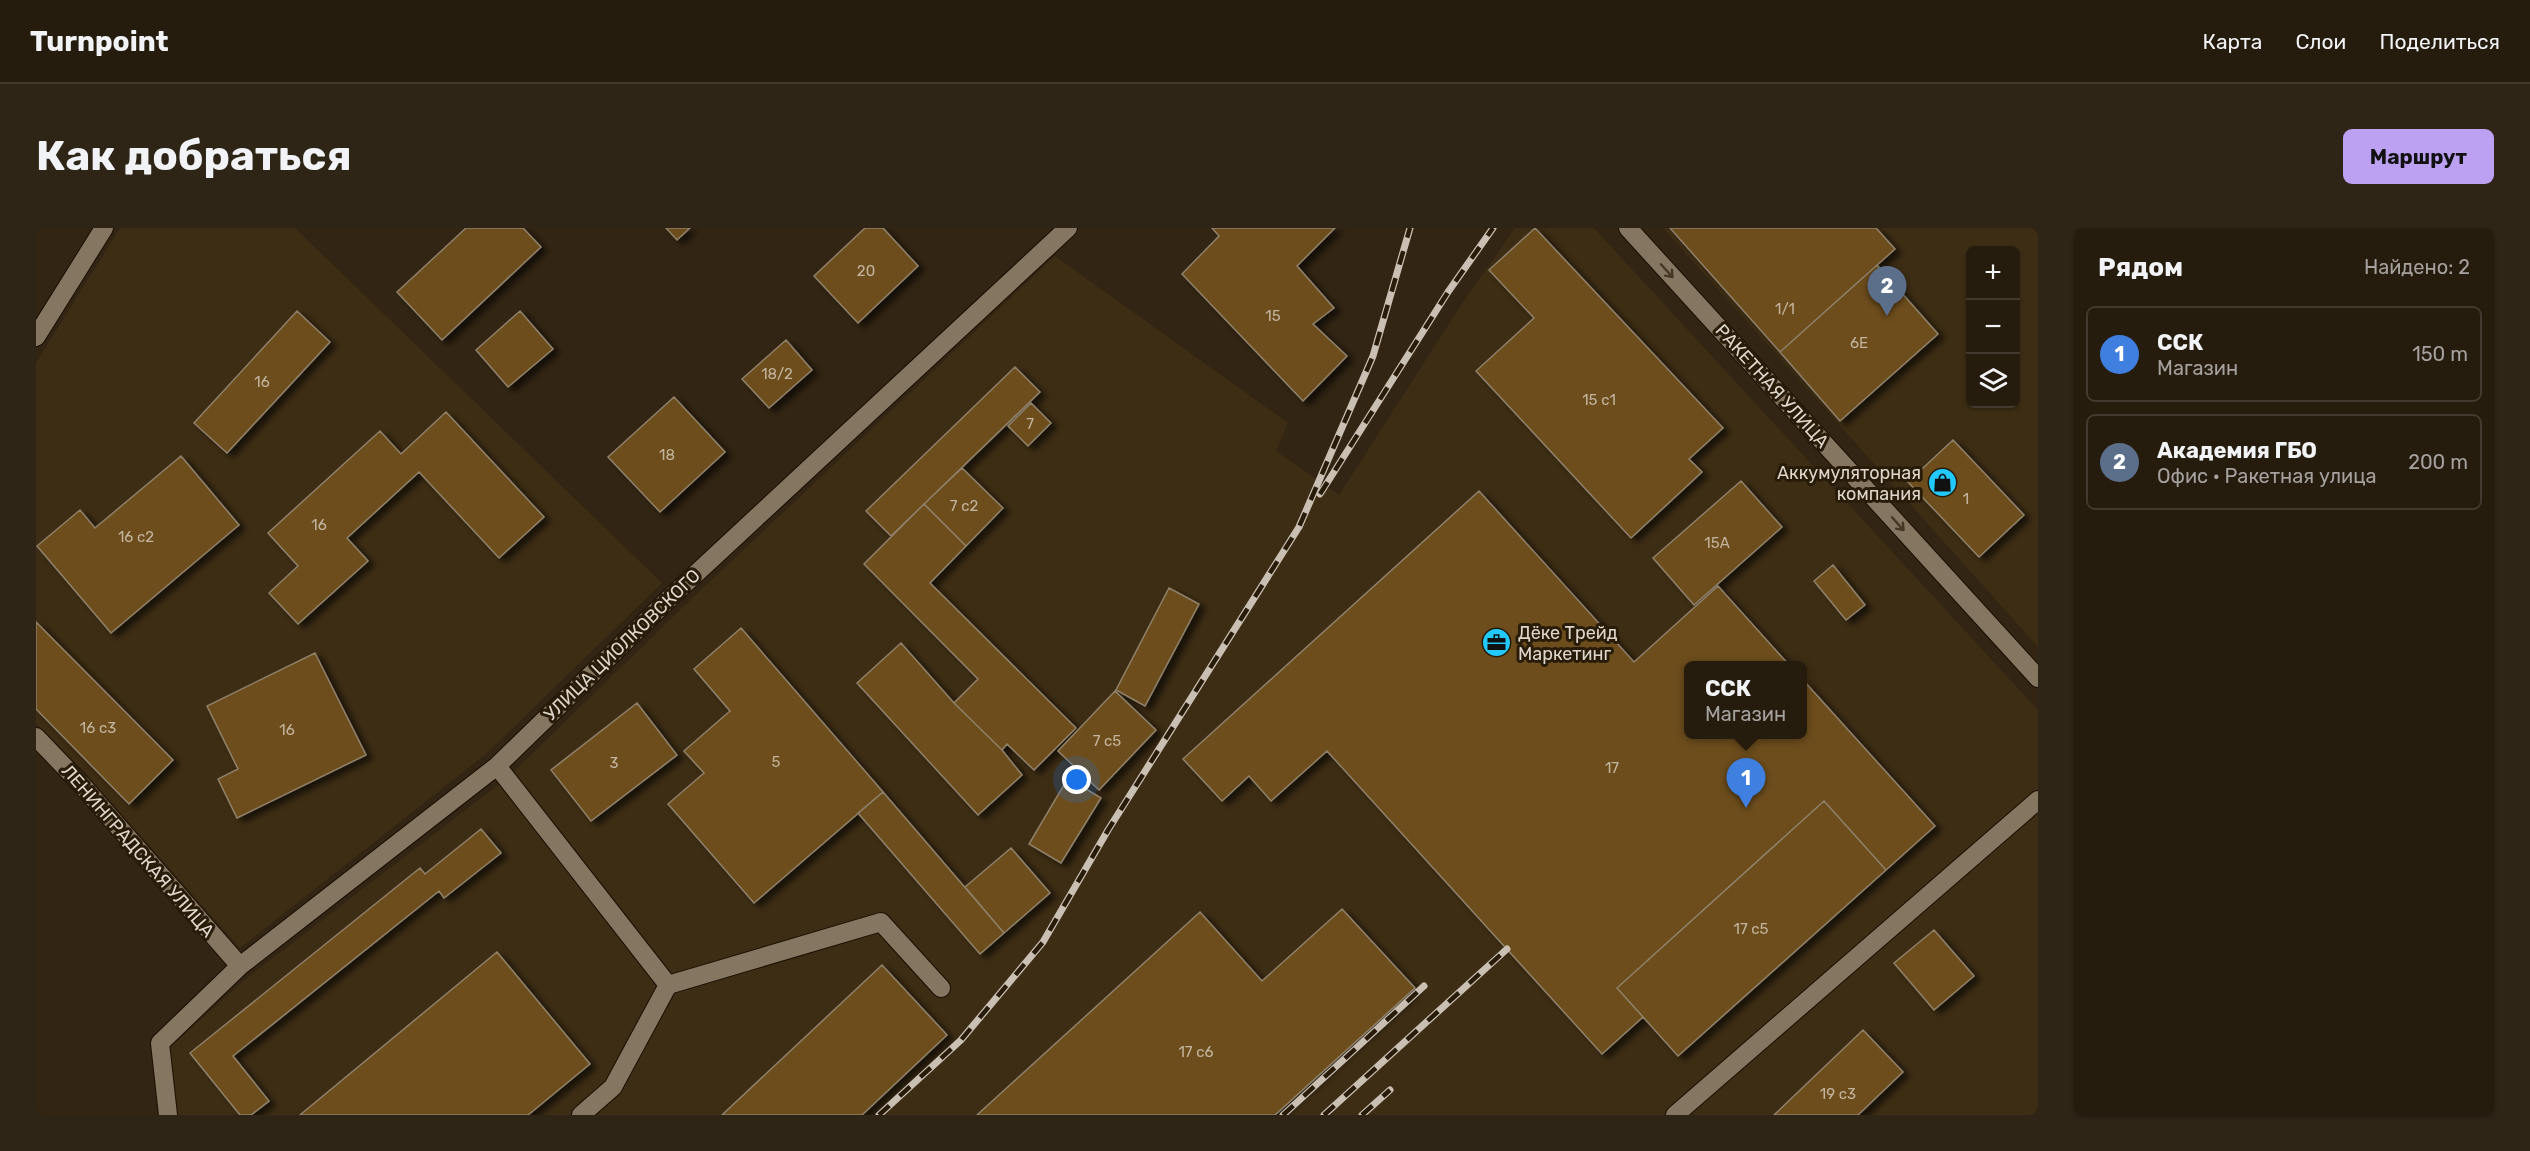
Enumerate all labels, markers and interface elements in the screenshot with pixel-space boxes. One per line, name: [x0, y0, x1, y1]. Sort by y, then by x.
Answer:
text: Turnpoint: [30, 25, 169, 58]
text: Карта: [2202, 29, 2262, 54]
text: Слои: [2295, 29, 2346, 54]
text: Поделиться: [2379, 29, 2500, 54]
button: Маршрут: [2343, 129, 2494, 184]
text: Как добраться: [36, 131, 352, 181]
map controls: [1966, 246, 2020, 408]
button: +: [1966, 246, 2020, 300]
text: Рядом: [2098, 252, 2183, 283]
text: Найдено: 2: [2364, 255, 2470, 279]
house number: 20: [857, 262, 875, 280]
one-way arrow: [1660, 263, 1674, 278]
pin: 2: [1868, 266, 1906, 316]
house number: 1/1: [1775, 300, 1795, 318]
button: −: [1966, 300, 2020, 354]
house number: 15: [1265, 307, 1281, 325]
street label: РАКЕТНАЯ УЛИЦА: [1711, 320, 1833, 452]
text: ССК: [2157, 329, 2203, 356]
house number: 6Е: [1850, 334, 1868, 352]
text: 1: [2115, 342, 2124, 366]
text: 150 m: [2412, 342, 2468, 366]
button: layers: [1966, 354, 2020, 408]
text: Магазин: [2157, 356, 2238, 380]
house number: 18/2: [761, 365, 793, 383]
house number: 16: [254, 373, 270, 391]
house number: 15 с1: [1582, 391, 1616, 409]
house number: 7: [1026, 415, 1034, 433]
text: Академия ГБО: [2157, 437, 2317, 464]
house number: 18: [659, 446, 675, 464]
text: 2: [2113, 450, 2126, 474]
text: 200 m: [2408, 450, 2468, 474]
place label: Аккумуляторная компания: [1777, 462, 1921, 505]
text: Офис · Ракетная улица: [2157, 464, 2377, 488]
shop icon: Аккумуляторная компания: [1926, 467, 1958, 499]
house number: 1: [1963, 490, 1969, 508]
house number: 7 с2: [950, 497, 978, 515]
house number: 16: [311, 516, 327, 534]
one-way arrow: [1891, 516, 1905, 531]
house number: 16 с2: [118, 528, 154, 546]
house number: 15А: [1704, 534, 1730, 552]
street label: УЛИЦА ЦИОЛКОВСКОГО: [539, 565, 705, 725]
place label: Дёке Трейд Маркетинг: [1518, 622, 1618, 665]
office icon: Дёке Трейд Маркетинг: [1481, 627, 1513, 659]
popup: [1684, 661, 1807, 739]
text: ССК: [1705, 675, 1751, 702]
text: Магазин: [1705, 702, 1786, 726]
house number: 16 с3: [80, 719, 116, 737]
house number: 16: [279, 721, 295, 739]
house number: 7 с5: [1093, 732, 1121, 750]
house number: 5: [772, 753, 781, 771]
house number: 3: [609, 754, 619, 772]
pin: 1: [1726, 758, 1766, 808]
house number: 17: [1605, 759, 1619, 777]
street label: ЛЕНИНГРАДСКАЯ УЛИЦА: [57, 760, 219, 942]
your location: [1062, 765, 1091, 794]
house number: 17 с5: [1734, 920, 1769, 938]
house number: 17 с6: [1178, 1043, 1214, 1061]
house number: 19 с3: [1820, 1085, 1856, 1103]

